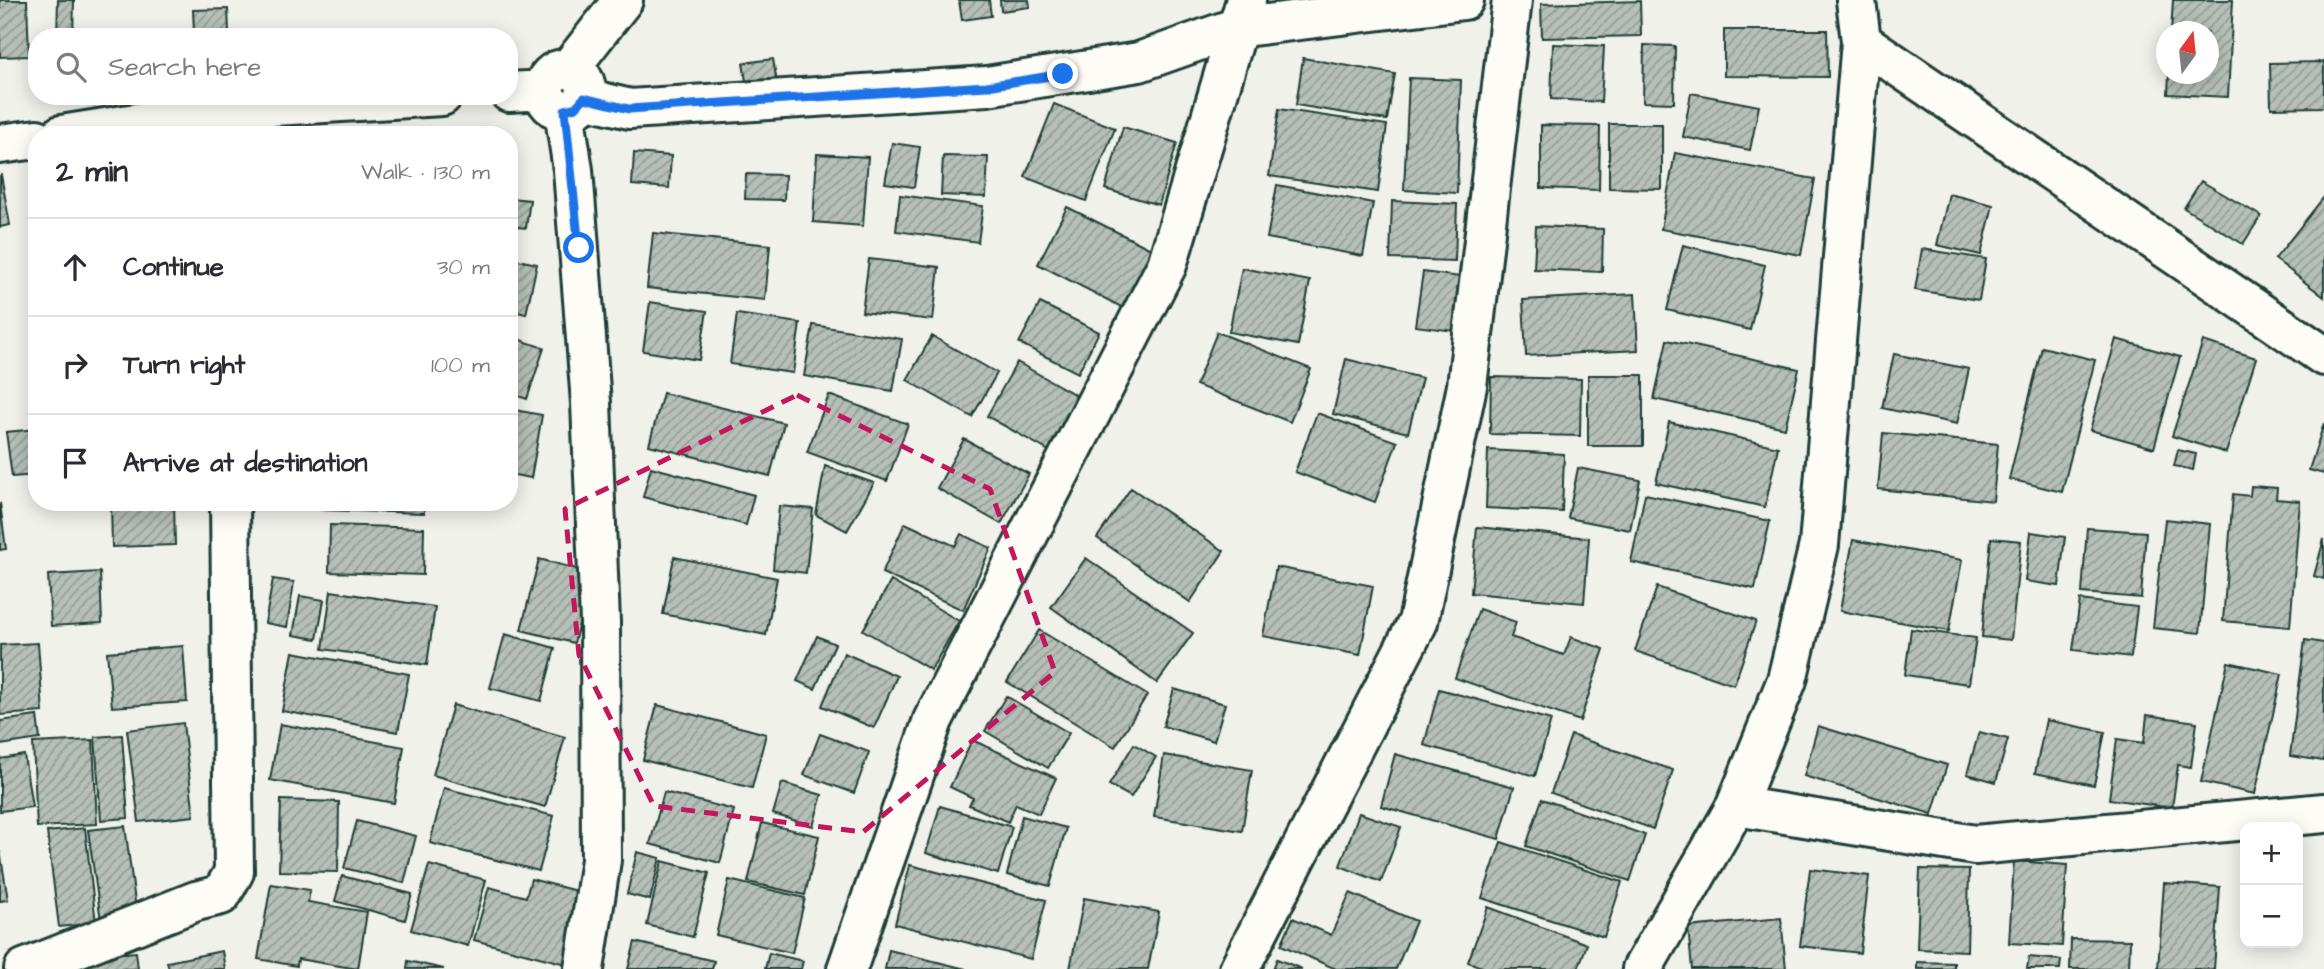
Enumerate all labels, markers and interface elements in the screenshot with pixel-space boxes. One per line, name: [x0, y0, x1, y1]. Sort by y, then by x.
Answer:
north arrow: [2156, 21, 2219, 84]
search box: [28, 28, 518, 105]
icon: search: [52, 48, 90, 86]
text: Search here: [108, 49, 261, 85]
route end: [1047, 58, 1078, 89]
text: 2 min: [56, 151, 128, 193]
text: Walk · 130 m: [361, 156, 490, 188]
route start: [563, 232, 594, 263]
icon: ahead: [56, 248, 94, 286]
text: Continue: [123, 249, 224, 285]
text: 30 m: [437, 251, 490, 283]
icon: right: [56, 346, 94, 384]
text: Turn right: [123, 347, 245, 383]
text: 100 m: [431, 349, 490, 381]
icon: arrive: [56, 444, 94, 482]
text: Arrive at destination: [123, 445, 368, 481]
map controls: [2240, 822, 2303, 948]
button: +: [2240, 822, 2303, 885]
button: −: [2240, 885, 2303, 948]

